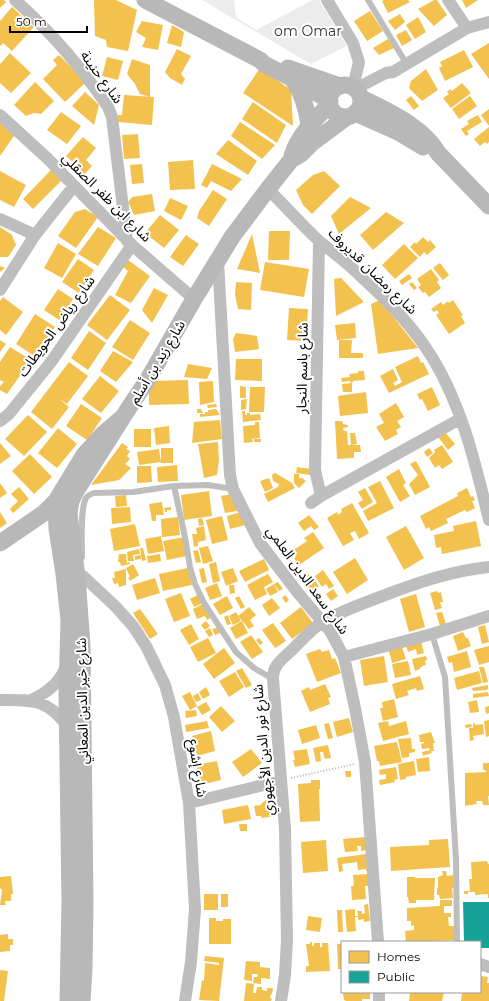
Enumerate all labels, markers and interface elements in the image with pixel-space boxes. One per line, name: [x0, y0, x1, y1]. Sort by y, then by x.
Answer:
scale bar: [10, 8, 87, 34]
text: 50 m: [16, 14, 47, 29]
park label: om Omar: [274, 22, 342, 40]
street label: شارع حنينة: [75, 47, 127, 108]
street label: شارع ابن ظفر الصقلي: [57, 148, 156, 247]
street label: شارع رمضان قديروف: [323, 224, 421, 320]
street label: شارع رياض الحويطات: [13, 272, 100, 381]
street label: شارع زيد بن أسلم: [125, 317, 191, 408]
street label: شارع باسم النجار: [292, 322, 314, 415]
street label: شارع سعد الدين العلمي: [261, 522, 353, 639]
street label: شارع خير الدين المعاني: [72, 637, 94, 764]
street label: شارع نور الدين الأجهوري: [248, 683, 280, 816]
street label: شارع إشوع: [183, 737, 212, 799]
legend: [341, 941, 481, 993]
text: Homes: [377, 949, 420, 964]
text: Public: [377, 969, 415, 984]

